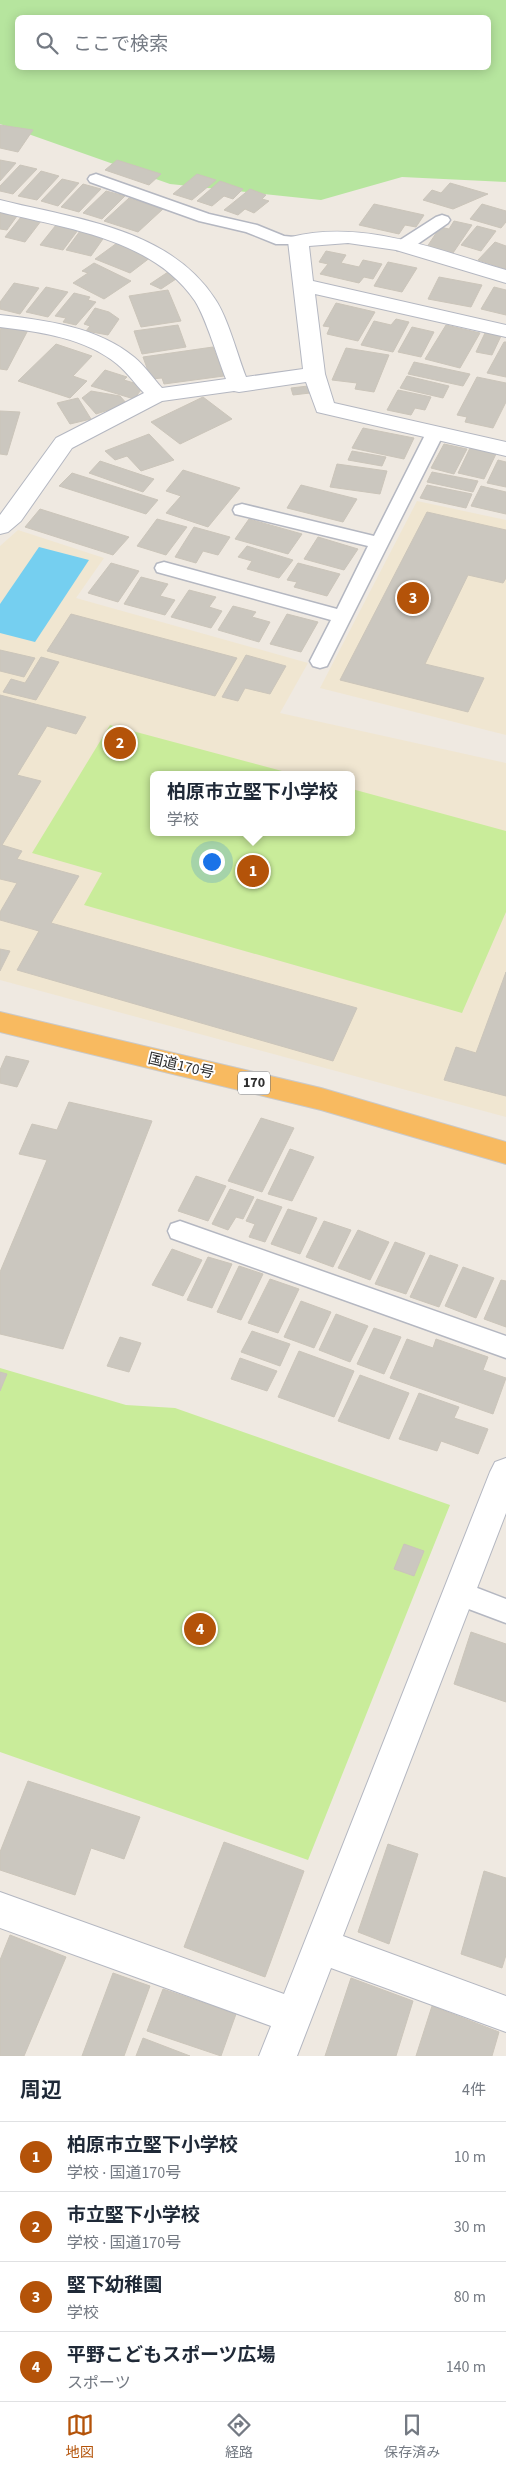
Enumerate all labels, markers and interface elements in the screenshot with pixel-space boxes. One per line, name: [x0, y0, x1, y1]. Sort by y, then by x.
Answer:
search box: [15, 15, 491, 70]
icon: search: [33, 29, 61, 57]
text: ここで検索: [73, 31, 168, 58]
pin: 3: [397, 579, 429, 617]
pin: 2: [104, 724, 136, 762]
popup: [150, 771, 355, 836]
text: 柏原市立堅下小学校: [167, 779, 338, 806]
text: 学校: [167, 809, 199, 831]
your location: [199, 849, 225, 875]
pin: 1: [237, 852, 269, 890]
street label: 国道170号: [146, 1048, 216, 1084]
road number: 170: [238, 1072, 270, 1094]
pin: 4: [184, 1610, 216, 1648]
text: 周辺: [20, 2075, 62, 2105]
text: 4件: [462, 2079, 486, 2101]
text: 柏原市立堅下小学校: [67, 2132, 238, 2159]
text: 1: [32, 2146, 40, 2168]
text: 10 m: [454, 2146, 486, 2168]
text: 学校 · 国道170号: [67, 2162, 181, 2184]
text: 市立堅下小学校: [67, 2202, 200, 2229]
text: 2: [32, 2216, 40, 2238]
text: 30 m: [454, 2216, 486, 2238]
text: 学校 · 国道170号: [67, 2232, 181, 2254]
text: 堅下幼稚園: [67, 2272, 162, 2299]
text: 3: [32, 2286, 40, 2308]
text: 80 m: [454, 2286, 486, 2308]
text: 学校: [67, 2302, 99, 2324]
text: 平野こどもスポーツ広場: [67, 2342, 276, 2369]
text: 4: [32, 2356, 40, 2378]
text: 140 m: [446, 2356, 486, 2378]
text: スポーツ: [67, 2372, 131, 2394]
tab: 地図: [66, 2411, 94, 2463]
tab: 経路: [225, 2411, 253, 2463]
tab: 保存済み: [384, 2411, 440, 2463]

